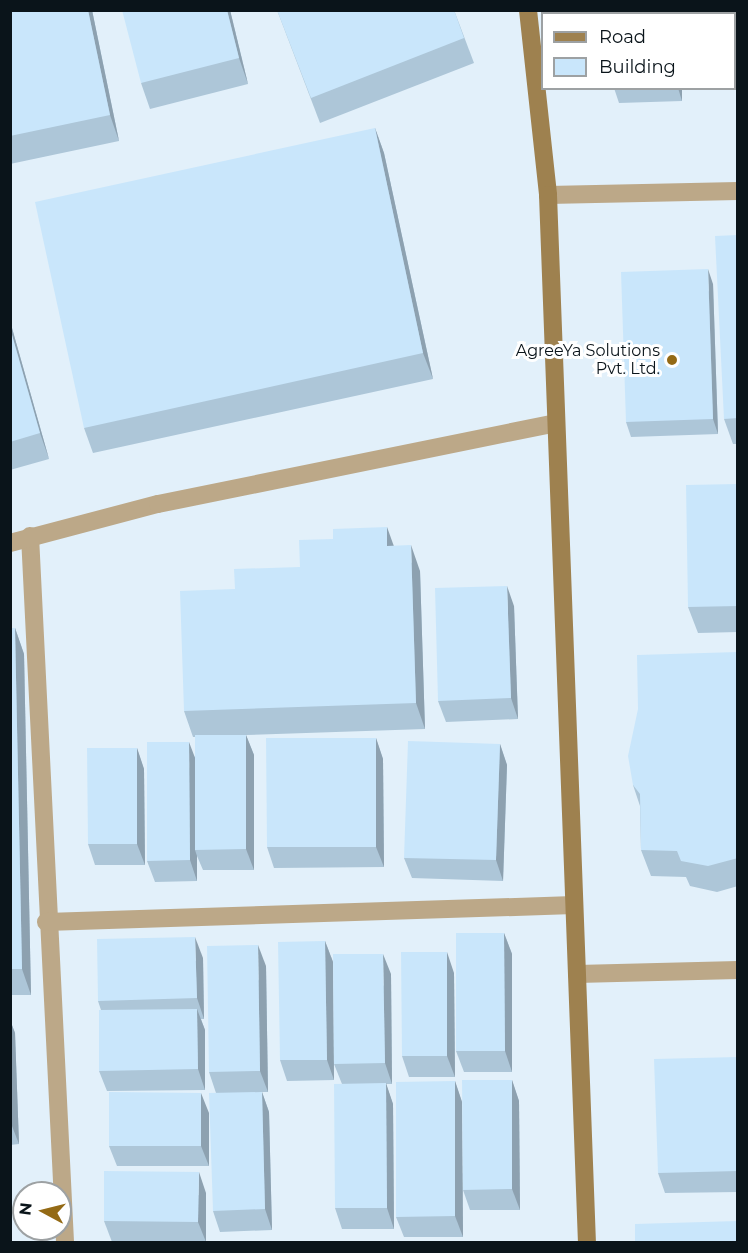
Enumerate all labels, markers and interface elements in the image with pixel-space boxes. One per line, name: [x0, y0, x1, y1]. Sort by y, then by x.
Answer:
legend: [541, 12, 736, 90]
text: Road: [599, 26, 646, 48]
text: Building: [599, 56, 676, 78]
place label: AgreeYa Solutions Pvt. Ltd.: [516, 341, 660, 379]
marker: AgreeYa Solutions Pvt. Ltd.: [665, 353, 679, 367]
north arrow: [12, 1181, 72, 1241]
text: N: [15, 1201, 36, 1217]

